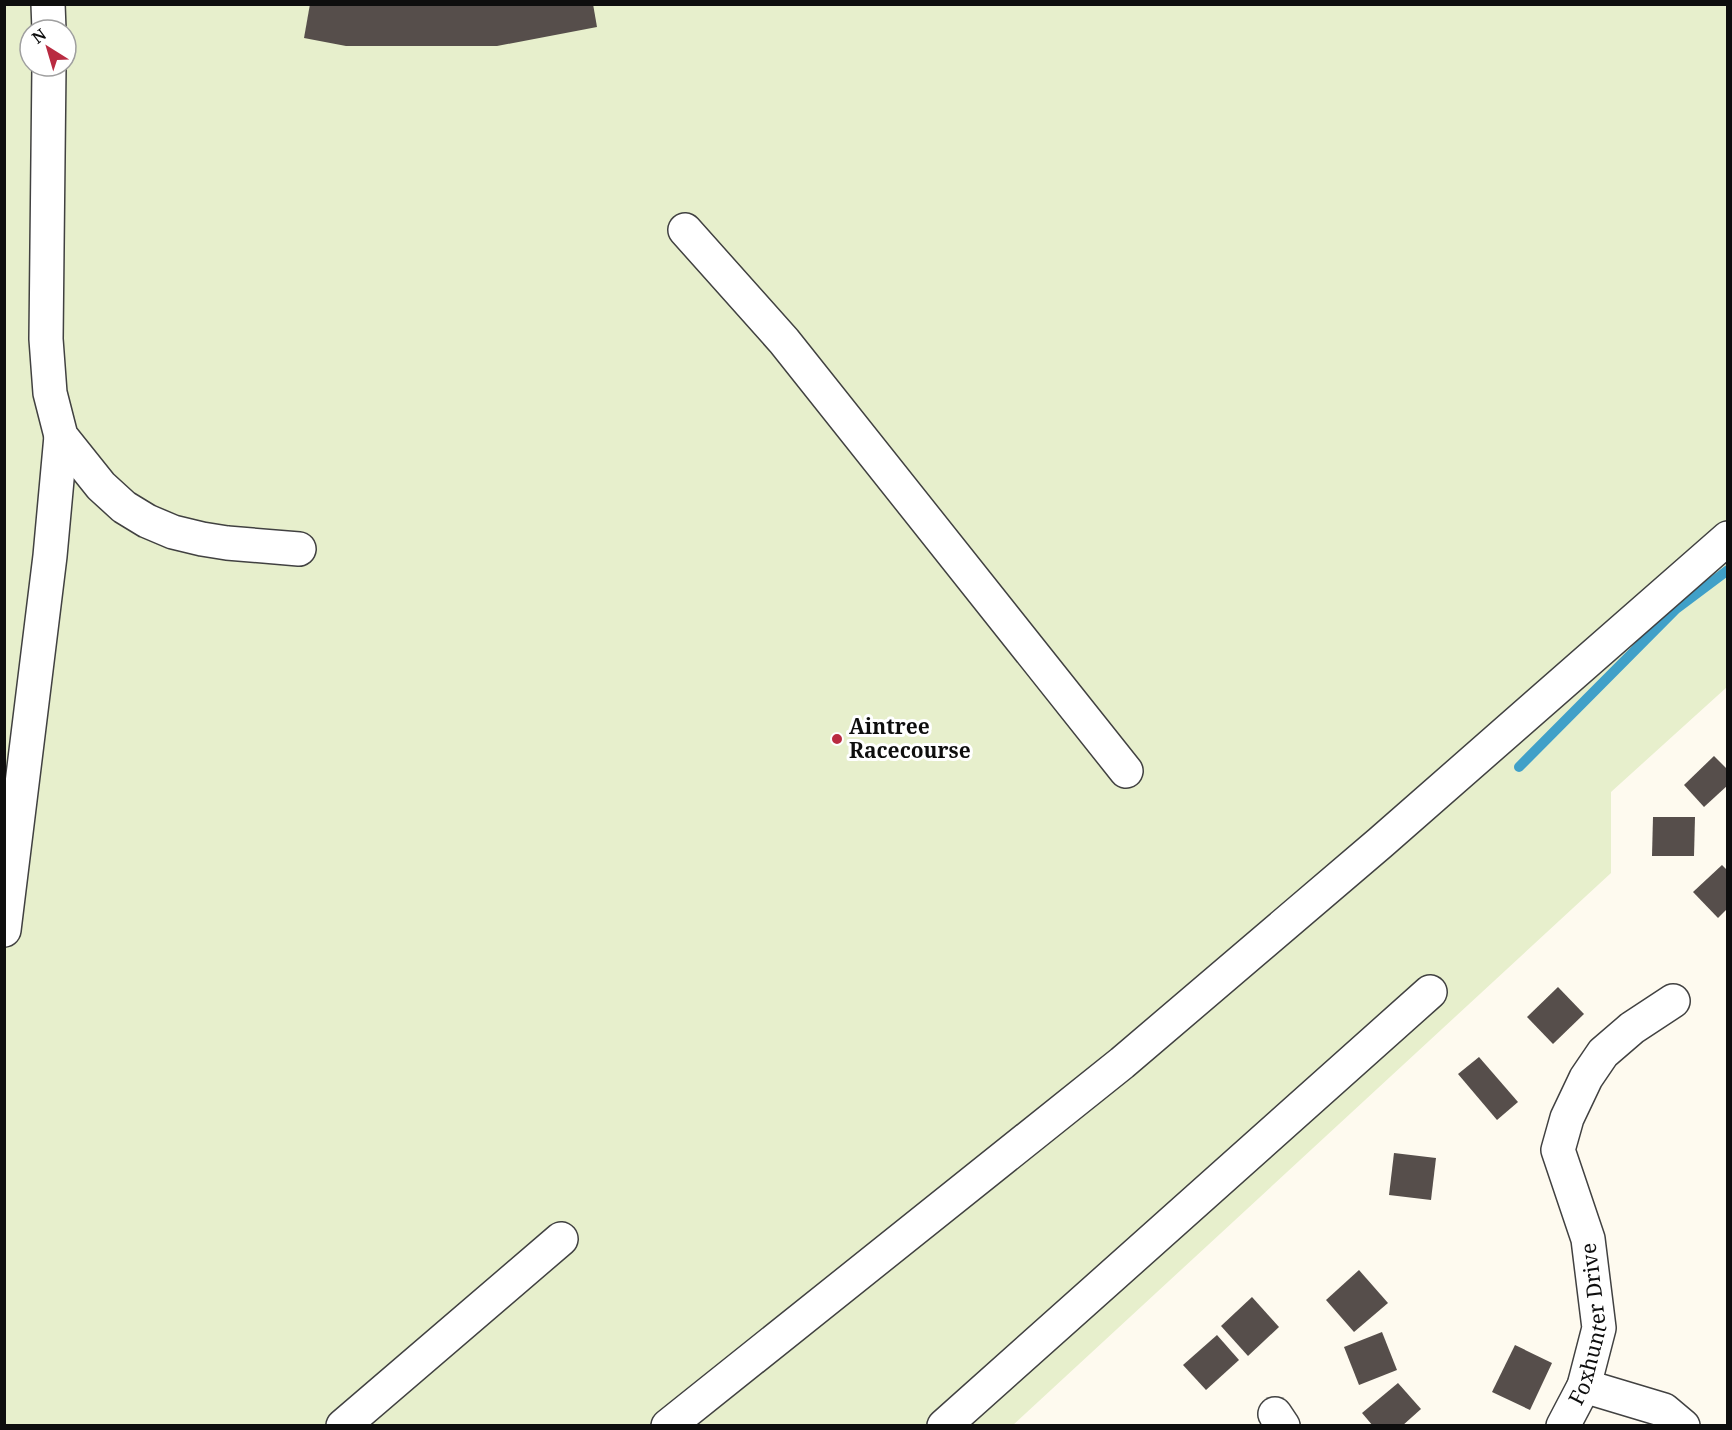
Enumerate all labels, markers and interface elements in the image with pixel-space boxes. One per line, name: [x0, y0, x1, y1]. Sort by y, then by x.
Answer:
north arrow: [18, 18, 78, 78]
text: N: [27, 23, 51, 49]
place label: Aintree Racecourse: [849, 712, 971, 764]
marker: Aintree Racecourse: [830, 732, 844, 746]
street label: Foxhunter Drive: [1561, 1241, 1613, 1410]

